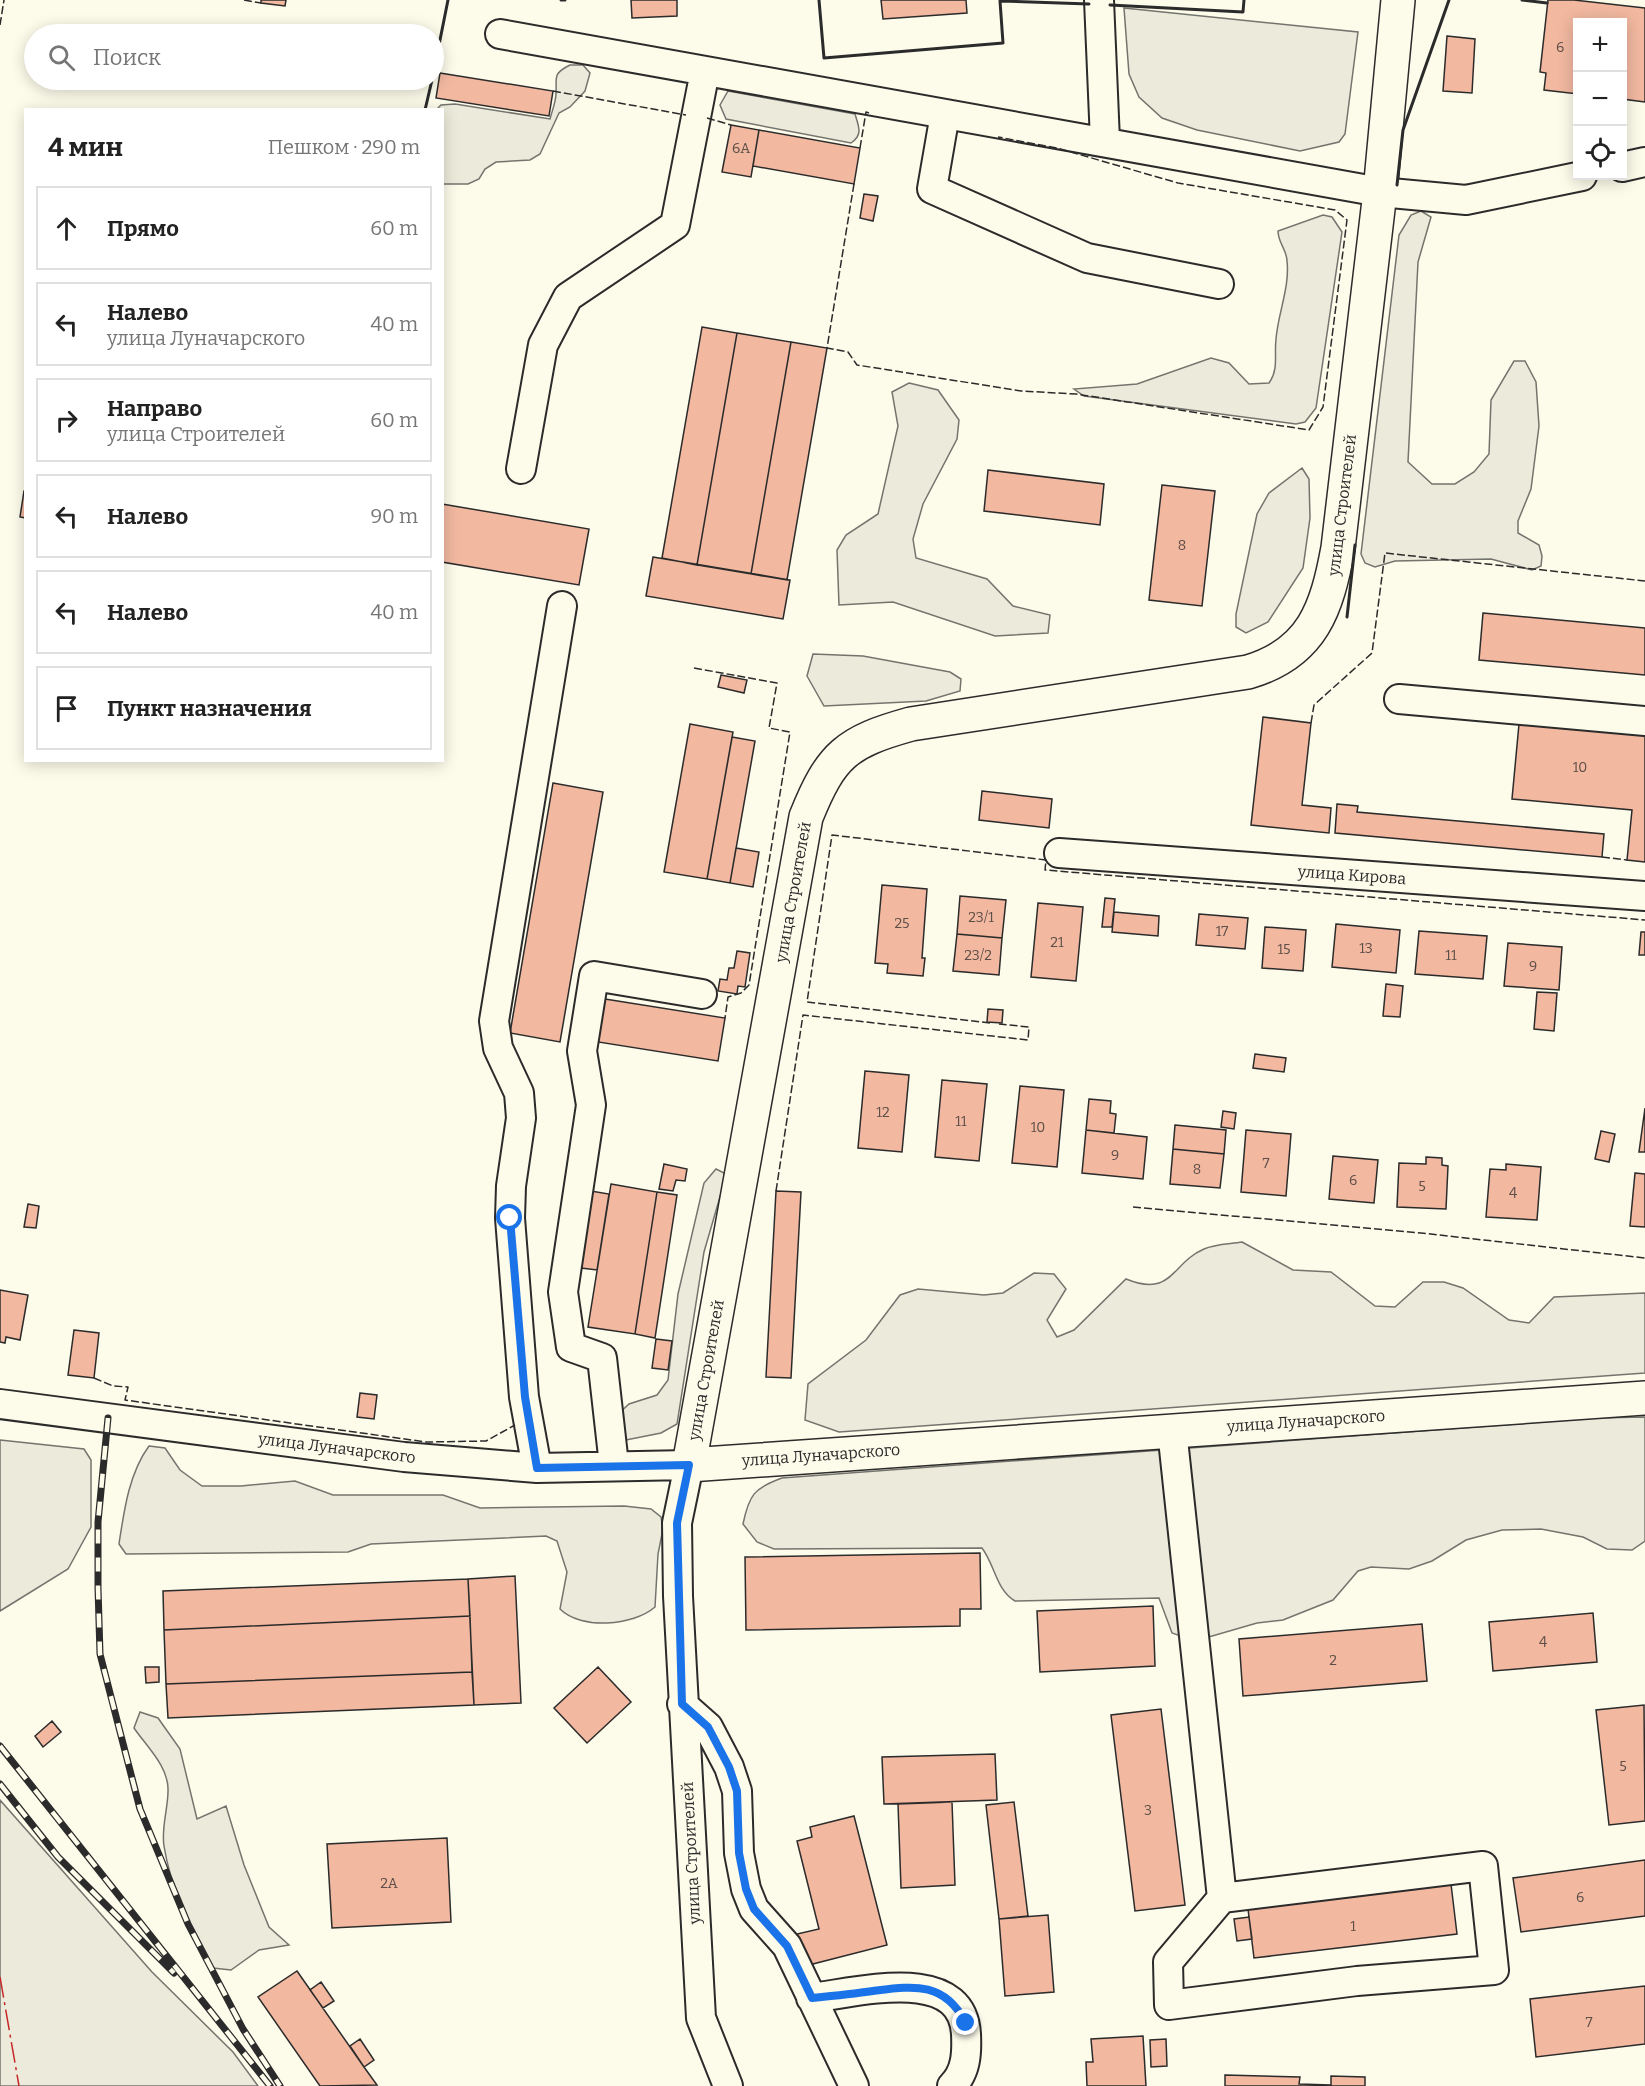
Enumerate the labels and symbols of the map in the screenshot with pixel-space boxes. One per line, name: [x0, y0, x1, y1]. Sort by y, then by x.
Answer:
house number: 6: [1556, 39, 1564, 56]
house number: 6А: [732, 140, 750, 157]
street label: улица Строителей: [1324, 433, 1360, 578]
house number: 8: [1178, 537, 1186, 554]
house number: 10: [1573, 759, 1587, 776]
street label: улица Строителей: [771, 820, 815, 965]
street label: улица Кирова: [1296, 862, 1407, 888]
house number: 23/1: [968, 909, 994, 926]
house number: 25: [894, 915, 910, 932]
house number: 17: [1216, 923, 1228, 940]
house number: 21: [1050, 934, 1064, 951]
house number: 13: [1359, 940, 1373, 957]
house number: 15: [1277, 941, 1291, 958]
house number: 23/2: [964, 947, 992, 964]
house number: 11: [1445, 947, 1457, 964]
house number: 9: [1529, 958, 1537, 975]
house number: 12: [876, 1104, 890, 1121]
house number: 11: [955, 1113, 967, 1130]
house number: 10: [1031, 1119, 1045, 1136]
house number: 9: [1111, 1147, 1119, 1164]
house number: 7: [1262, 1155, 1270, 1172]
house number: 8: [1193, 1161, 1201, 1178]
house number: 6: [1349, 1172, 1357, 1189]
house number: 5: [1418, 1178, 1426, 1195]
house number: 4: [1509, 1185, 1517, 1202]
route start: [496, 1204, 522, 1230]
street label: улица Строителей: [684, 1298, 728, 1443]
street label: улица Луначарского: [1225, 1406, 1386, 1436]
street label: улица Луначарского: [256, 1429, 417, 1467]
street label: улица Луначарского: [740, 1440, 901, 1470]
house number: 4: [1539, 1634, 1547, 1651]
house number: 2: [1329, 1652, 1337, 1669]
house number: 5: [1619, 1758, 1627, 1775]
street label: улица Строителей: [678, 1781, 704, 1926]
house number: 3: [1144, 1802, 1152, 1819]
house number: 2А: [380, 1875, 398, 1892]
house number: 6: [1576, 1889, 1584, 1906]
house number: 1: [1350, 1918, 1356, 1935]
route end: [952, 2009, 978, 2035]
house number: 7: [1585, 2014, 1593, 2031]

